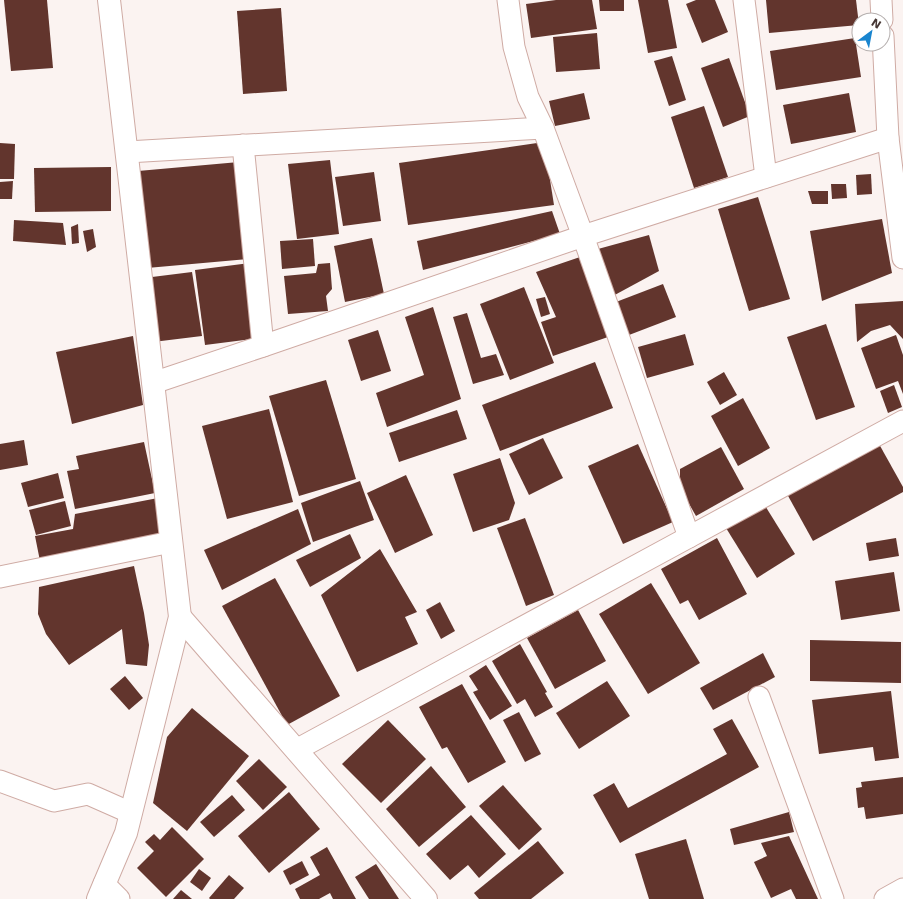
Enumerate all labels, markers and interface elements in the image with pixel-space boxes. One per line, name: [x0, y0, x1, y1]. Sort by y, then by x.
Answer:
north arrow: [851, 12, 891, 52]
text: N: [869, 16, 883, 32]

